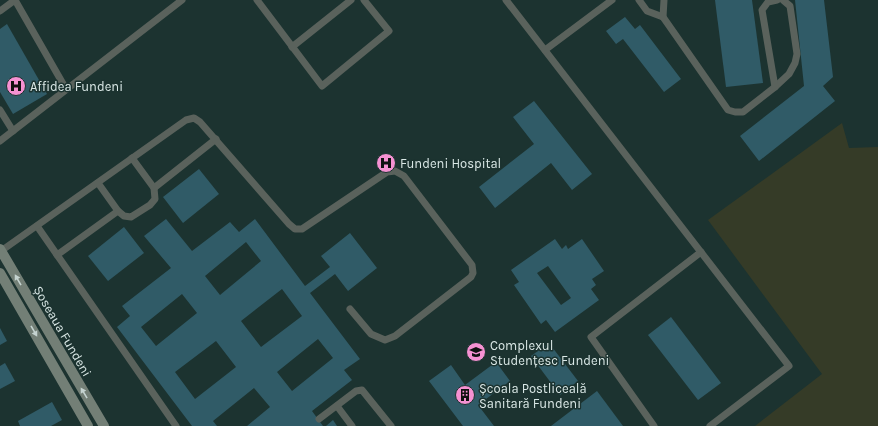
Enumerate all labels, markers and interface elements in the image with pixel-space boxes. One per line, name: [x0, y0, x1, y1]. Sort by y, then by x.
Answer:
hospital icon: Affidea Fundeni: [5, 75, 27, 97]
place label: Affidea Fundeni: [30, 79, 123, 94]
hospital icon: Fundeni Hospital: [375, 152, 397, 174]
place label: Fundeni Hospital: [400, 156, 501, 171]
one-way arrow: [15, 274, 22, 286]
street label: Șoseaua Fundeni: [31, 283, 95, 379]
one-way arrow: [30, 325, 37, 337]
place label: Complexul Studențesc Fundeni: [490, 338, 609, 368]
school or university icon: Complexul Studențesc Fundeni: [465, 341, 487, 363]
place label: Școala Postliceală Sanitară Fundeni: [479, 381, 587, 411]
building icon: Școala Postliceală Sanitară Fundeni: [454, 384, 476, 406]
one-way arrow: [81, 387, 88, 398]

